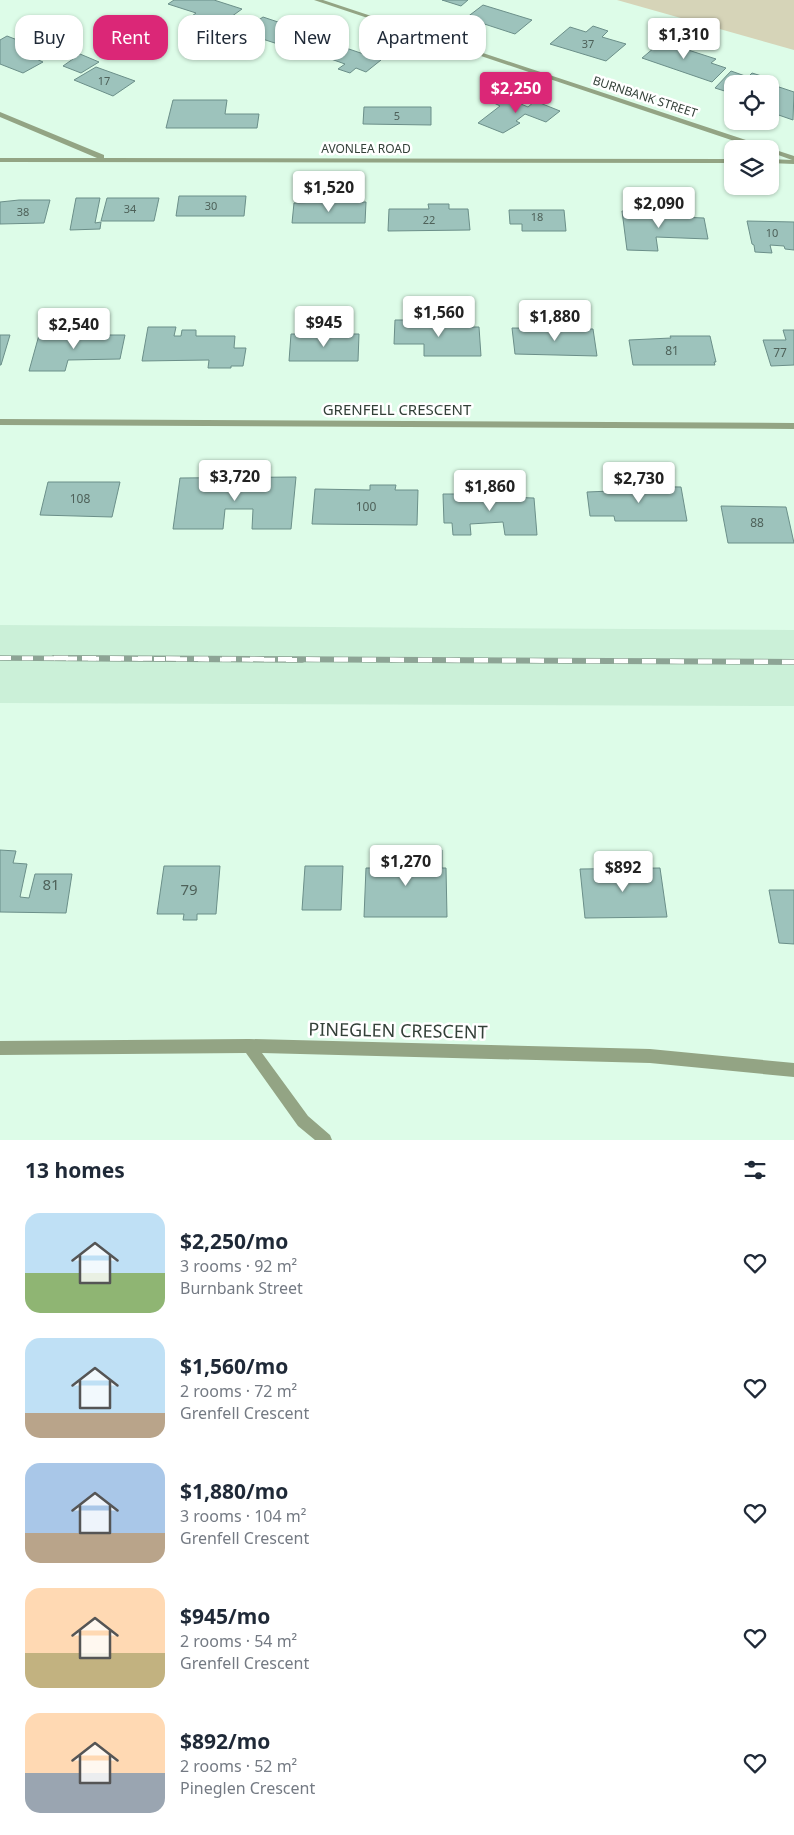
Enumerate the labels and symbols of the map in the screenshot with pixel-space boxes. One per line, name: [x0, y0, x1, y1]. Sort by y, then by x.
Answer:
pin: $1,310: [643, 18, 725, 60]
house number: 37: [582, 36, 594, 51]
pin: $2,250: [475, 72, 557, 114]
street label: BURNBANK STREET: [591, 72, 700, 122]
house number: 17: [98, 73, 110, 88]
house number: 5: [394, 108, 400, 123]
street label: AVONLEA ROAD: [321, 140, 411, 157]
pin: $1,520: [288, 170, 370, 213]
pin: $2,090: [618, 186, 700, 229]
house number: 30: [205, 198, 217, 213]
house number: 34: [124, 201, 137, 216]
house number: 38: [17, 204, 29, 219]
house number: 18: [531, 209, 543, 224]
house number: 22: [423, 212, 435, 227]
house number: 10: [766, 225, 778, 240]
pin: $1,560: [398, 296, 480, 338]
pin: $1,880: [514, 300, 596, 342]
pin: $945: [294, 306, 354, 348]
pin: $2,540: [33, 308, 115, 350]
house number: 81: [665, 342, 679, 359]
house number: 77: [773, 344, 787, 361]
street label: GRENFELL CRESCENT: [323, 399, 472, 419]
pin: $3,720: [194, 460, 276, 502]
pin: $2,730: [598, 462, 680, 504]
pin: $1,860: [449, 470, 531, 512]
house number: 108: [70, 490, 90, 507]
house number: 100: [356, 498, 376, 515]
house number: 88: [750, 514, 764, 531]
pin: $1,270: [365, 844, 447, 887]
pin: $892: [593, 850, 653, 893]
house number: 81: [42, 874, 60, 894]
house number: 79: [180, 879, 198, 899]
street label: PINEGLEN CRESCENT: [308, 1016, 488, 1044]

